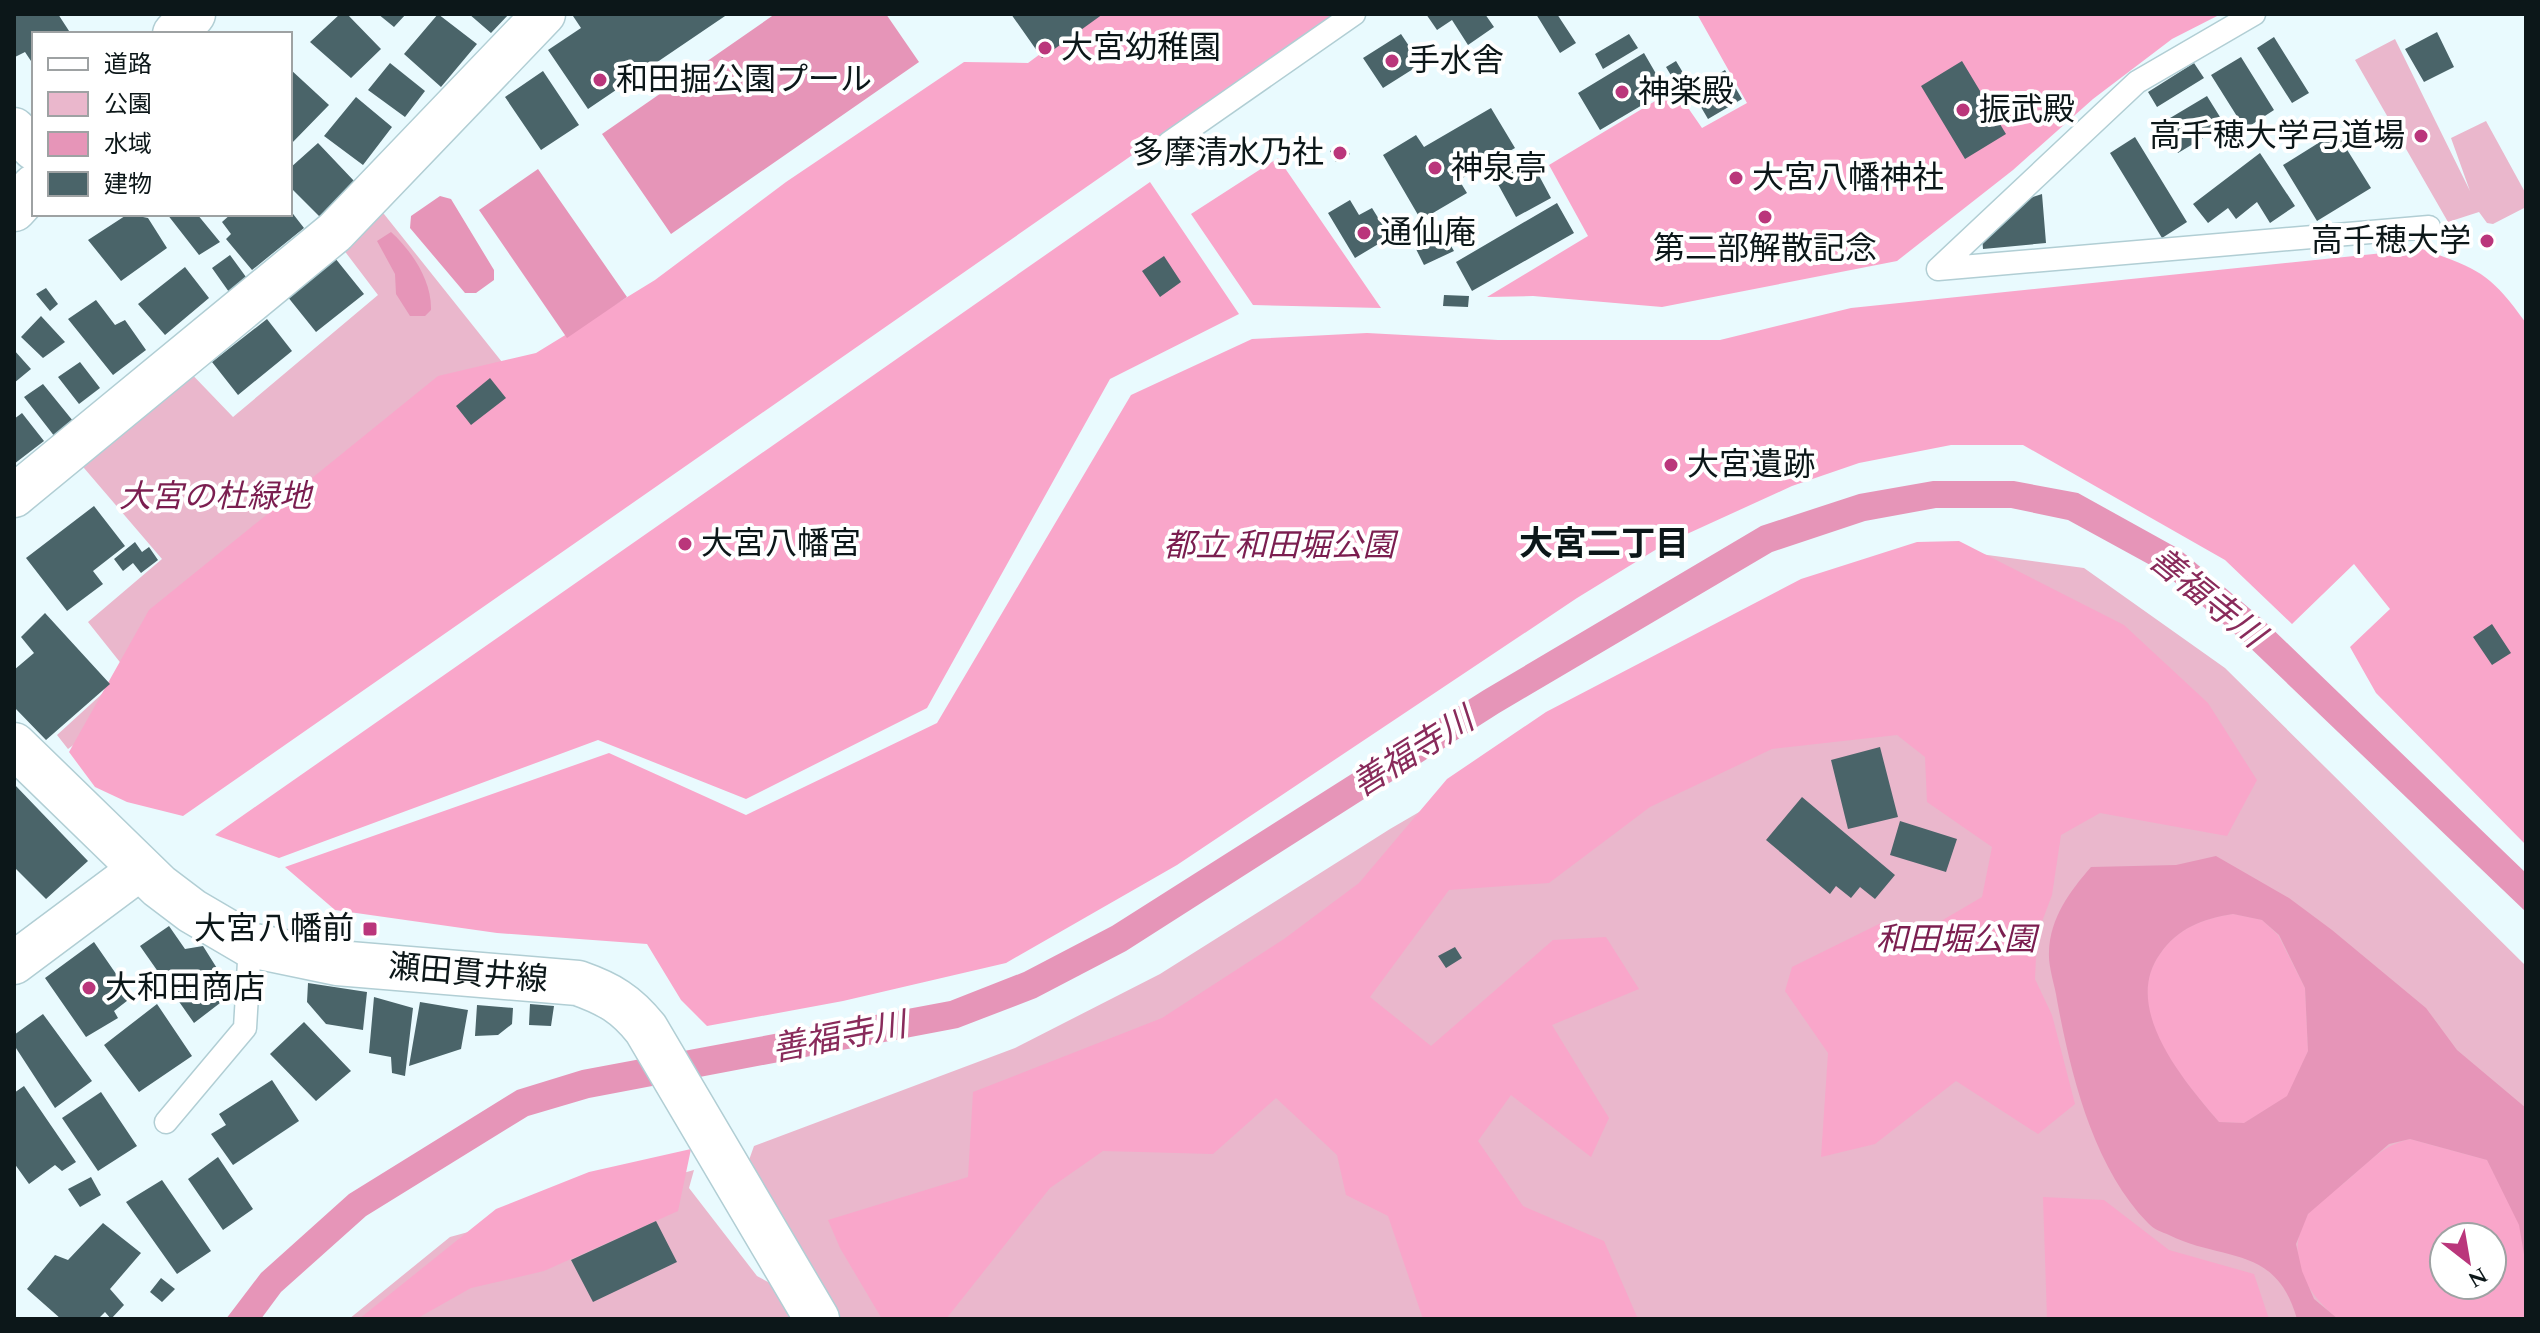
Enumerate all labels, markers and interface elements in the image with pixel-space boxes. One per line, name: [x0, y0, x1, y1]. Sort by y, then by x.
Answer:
place label: 大宮幼稚園: [1061, 24, 1221, 73]
legend: [32, 32, 292, 216]
place label: 手水舎: [1408, 37, 1504, 86]
marker: 大宮幼稚園: [1036, 39, 1054, 57]
text: 道路: [104, 47, 152, 83]
marker: 手水舎: [1383, 52, 1401, 70]
place label: 和田掘公園プール: [616, 56, 872, 105]
place label: 神楽殿: [1638, 68, 1734, 117]
marker: 和田掘公園プール: [591, 71, 609, 89]
marker: 神楽殿: [1613, 83, 1631, 101]
place label: 振武殿: [1979, 86, 2075, 135]
text: 公園: [104, 87, 152, 123]
marker: 振武殿: [1954, 101, 1972, 119]
place label: 高千穂大学弓道場: [2149, 112, 2405, 161]
text: 水域: [104, 127, 152, 163]
marker: 高千穂大学弓道場: [2412, 127, 2430, 145]
place label: 多摩清水乃社: [1132, 129, 1324, 178]
marker: 多摩清水乃社: [1331, 144, 1349, 162]
place label: 神泉亭: [1451, 144, 1547, 193]
place label: 大宮八幡神社: [1752, 154, 1944, 203]
marker: 神泉亭: [1426, 159, 1444, 177]
text: 建物: [104, 167, 152, 203]
marker: 大宮八幡神社: [1727, 169, 1745, 187]
marker: 第二部解散記念: [1756, 208, 1774, 226]
place label: 通仙庵: [1380, 209, 1476, 258]
place label: 高千穂大学: [2311, 217, 2471, 266]
marker: 通仙庵: [1355, 224, 1373, 242]
place label: 第二部解散記念: [1653, 225, 1877, 274]
marker: 高千穂大学: [2478, 232, 2496, 250]
place label: 大宮遺跡: [1687, 441, 1815, 490]
marker: 大宮遺跡: [1662, 456, 1680, 474]
park label: 大宮の杜緑地: [119, 473, 314, 522]
district label: 大宮二丁目: [1519, 519, 1689, 571]
place label: 大宮八幡宮: [701, 520, 861, 569]
park label: 都立 和田堀公園: [1163, 522, 1399, 571]
marker: 大宮八幡宮: [676, 535, 694, 553]
water label: 善福寺川: [2137, 535, 2278, 663]
water label: 善福寺川: [1342, 693, 1487, 811]
place label: 大宮八幡前: [194, 905, 354, 954]
park label: 和田堀公園: [1876, 916, 2040, 965]
marker: 大宮八幡前: [361, 920, 379, 938]
street label: 瀬田貫井線: [386, 943, 550, 1005]
place label: 大和田商店: [105, 964, 265, 1013]
marker: 大和田商店: [80, 979, 98, 997]
water label: 善福寺川: [767, 999, 914, 1076]
north arrow: [2428, 1221, 2508, 1301]
text: N: [2461, 1258, 2494, 1296]

